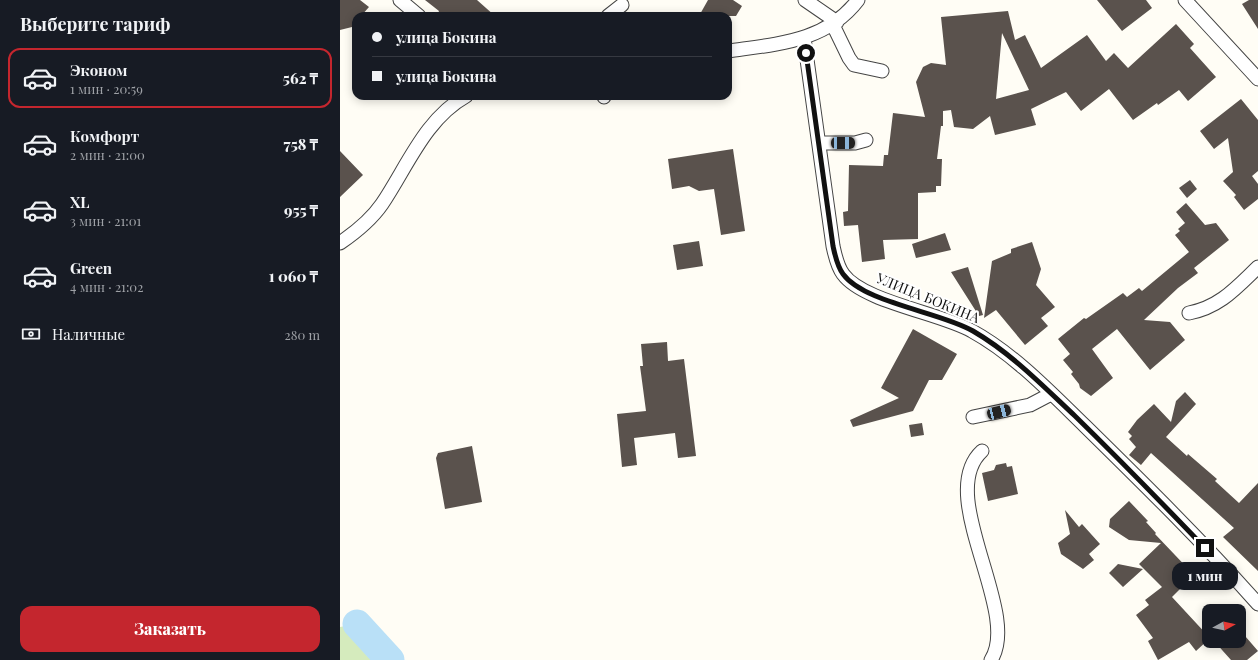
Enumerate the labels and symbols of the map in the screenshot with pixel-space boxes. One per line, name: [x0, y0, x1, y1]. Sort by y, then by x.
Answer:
route start: [797, 44, 815, 62]
car: [831, 137, 855, 149]
street label: УЛИЦА БОКИНА: [873, 268, 983, 327]
car: [986, 403, 1012, 421]
route end: [1196, 539, 1214, 557]
callout: 1 мин: [1172, 562, 1238, 590]
north arrow: [1202, 604, 1246, 648]

